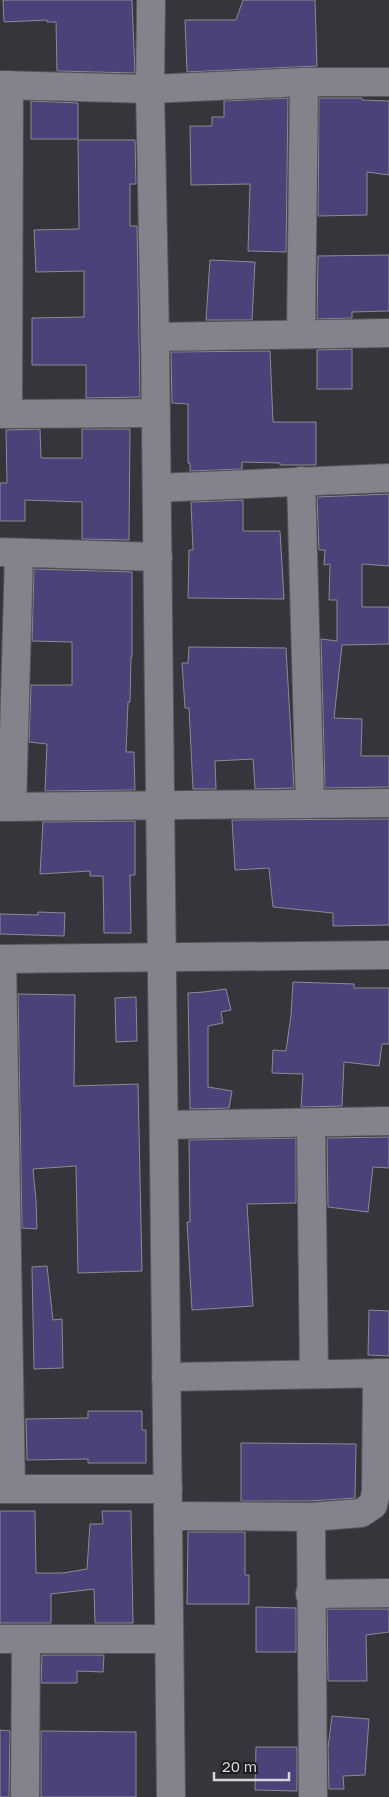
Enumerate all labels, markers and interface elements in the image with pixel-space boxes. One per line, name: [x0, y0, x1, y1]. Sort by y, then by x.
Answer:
scale bar: [214, 1750, 289, 1782]
text: 20 m: [222, 1757, 257, 1775]

